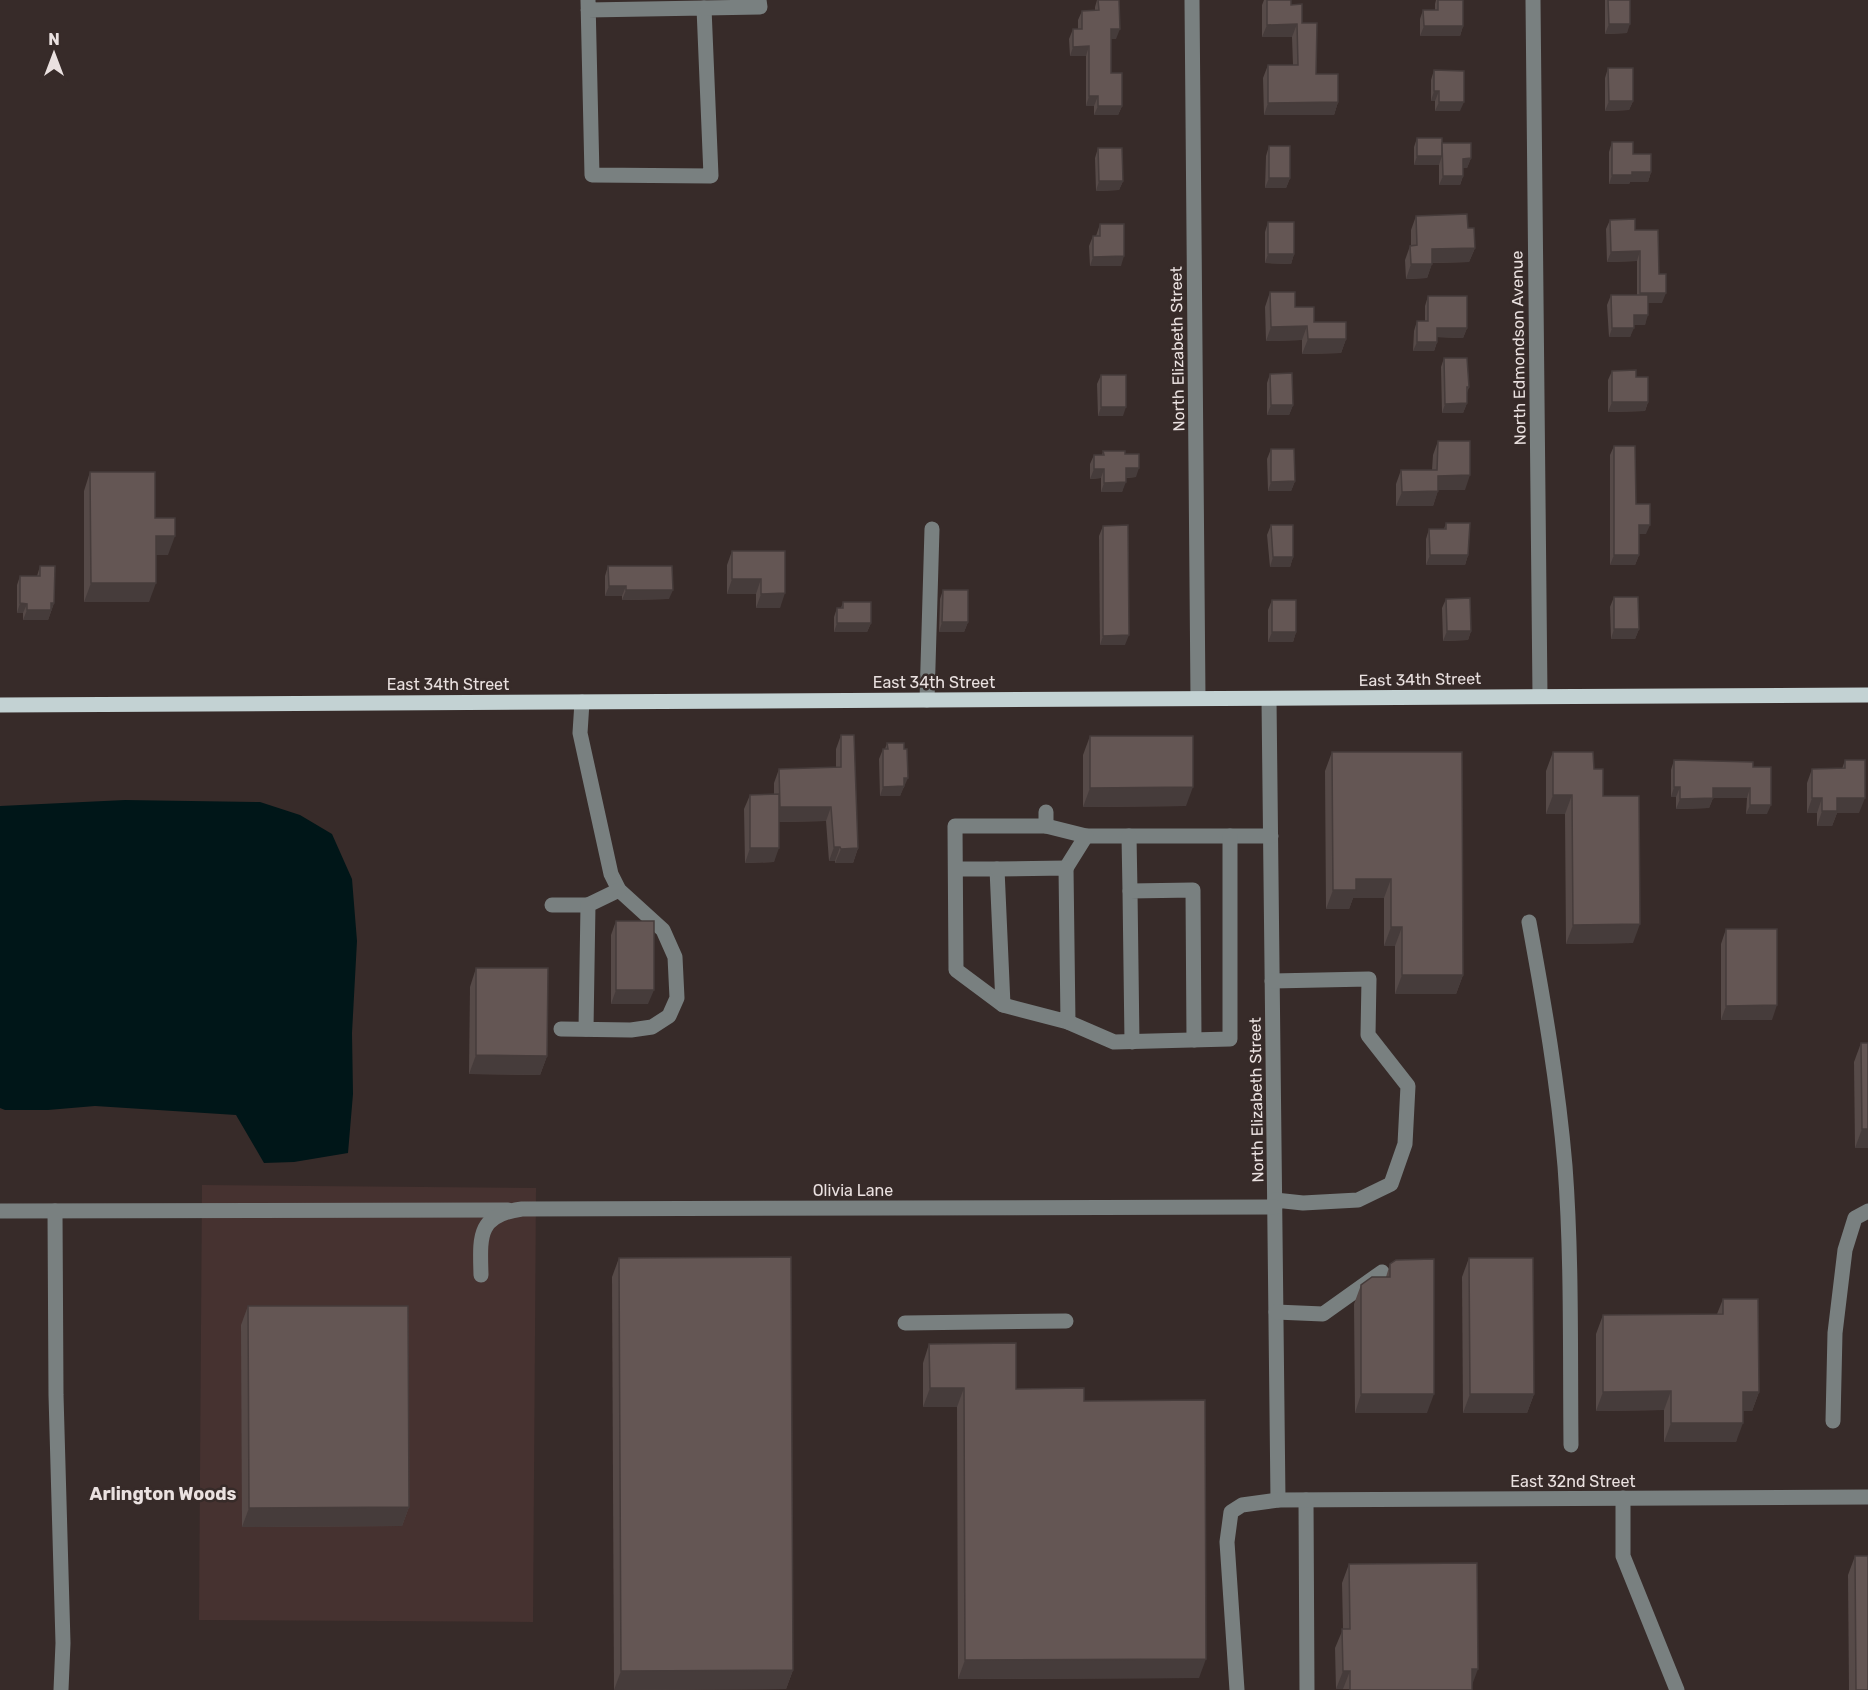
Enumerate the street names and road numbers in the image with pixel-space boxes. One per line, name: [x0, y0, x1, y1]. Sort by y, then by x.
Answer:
street label: North Edmondson Avenue: [1507, 250, 1530, 445]
street label: North Elizabeth Street: [1167, 266, 1188, 432]
street label: East 34th Street: [1359, 669, 1481, 690]
street label: East 34th Street: [873, 673, 995, 692]
street label: East 34th Street: [387, 675, 509, 694]
street label: North Elizabeth Street: [1246, 1017, 1267, 1183]
street label: Olivia Lane: [813, 1181, 893, 1200]
street label: East 32nd Street: [1510, 1472, 1636, 1491]

